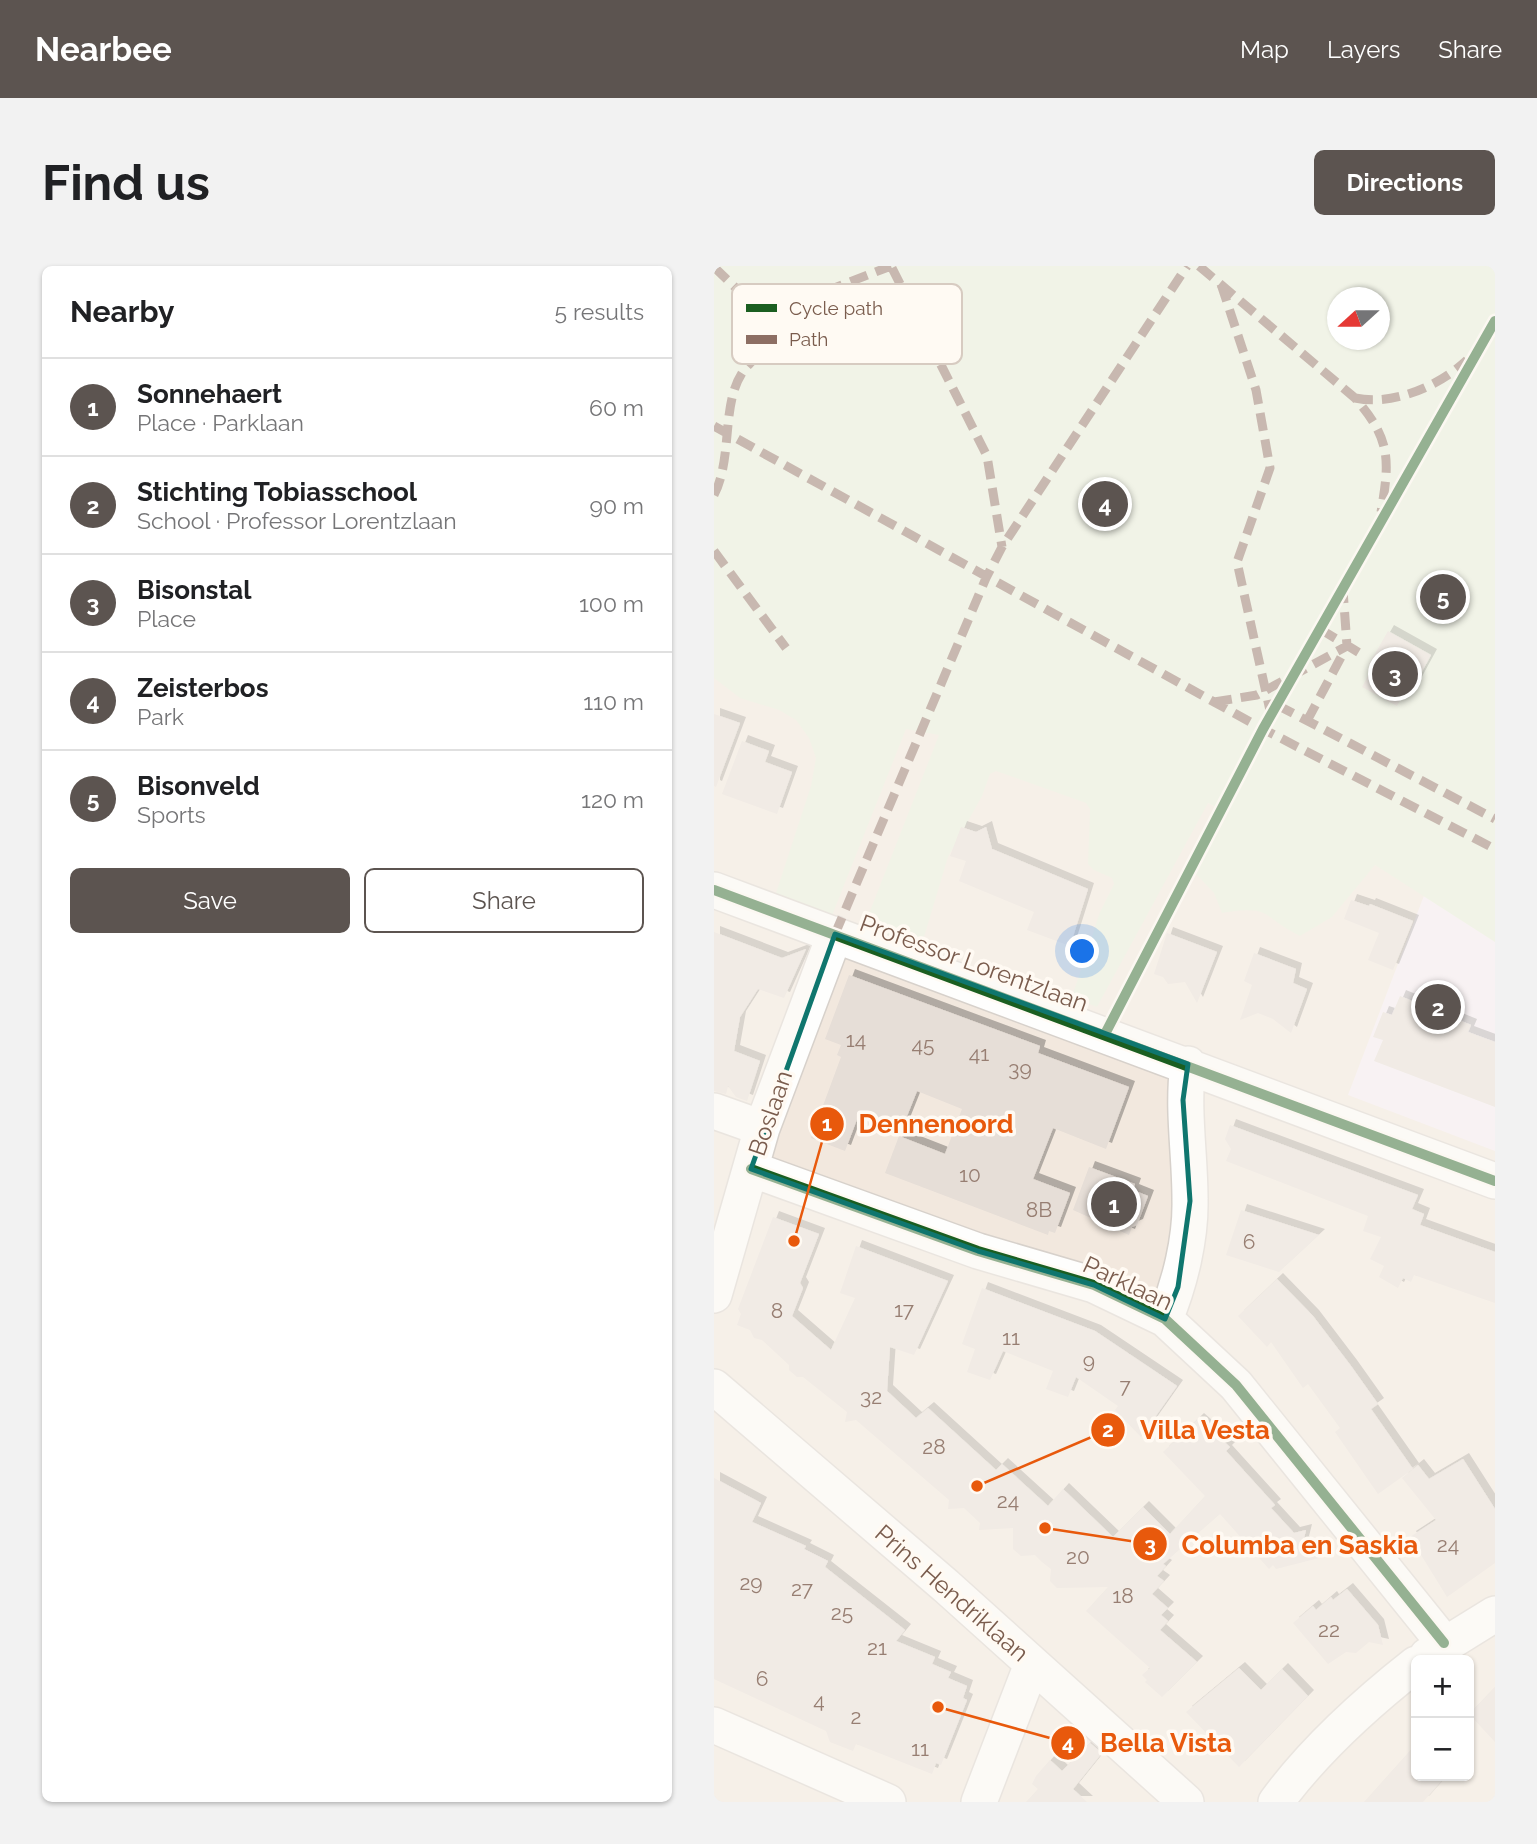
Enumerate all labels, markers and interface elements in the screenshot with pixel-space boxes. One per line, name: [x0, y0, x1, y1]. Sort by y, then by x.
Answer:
text: Nearbee: [35, 30, 172, 69]
text: Map: [1240, 35, 1289, 64]
text: Layers: [1327, 35, 1400, 64]
text: Share: [1438, 35, 1502, 64]
button: Directions: [1314, 150, 1495, 215]
text: Find us: [42, 154, 210, 211]
legend: [732, 284, 962, 364]
north arrow: [1327, 287, 1390, 350]
text: Nearby: [70, 294, 174, 329]
text: Cycle path: [789, 297, 883, 319]
text: 5 results: [555, 298, 644, 325]
text: Path: [789, 328, 828, 350]
text: Sonnehaert: [137, 379, 282, 409]
text: 1: [87, 394, 99, 421]
text: 60 m: [589, 394, 644, 421]
text: Place · Parklaan: [137, 409, 304, 436]
text: Stichting Tobiasschool: [137, 477, 417, 507]
pin: 4: [1082, 478, 1128, 530]
text: 2: [87, 492, 99, 519]
text: 90 m: [589, 492, 644, 519]
text: School · Professor Lorentzlaan: [137, 507, 457, 534]
pin: 5: [1420, 571, 1466, 623]
text: Bisonstal: [137, 575, 252, 605]
text: 3: [87, 590, 99, 617]
text: 100 m: [579, 590, 644, 617]
text: Place: [137, 605, 196, 632]
pin: 3: [1372, 648, 1418, 700]
text: Zeisterbos: [137, 673, 268, 703]
text: 4: [86, 688, 100, 715]
text: 110 m: [583, 688, 644, 715]
text: Park: [137, 703, 184, 730]
text: Bisonveld: [137, 771, 260, 801]
text: 5: [87, 786, 99, 813]
text: 120 m: [581, 786, 644, 813]
text: Sports: [137, 801, 206, 828]
button: Save: [70, 868, 350, 933]
button: Share: [364, 868, 644, 933]
street label: Professor Lorentzlaan: [856, 908, 1092, 1018]
your location: [1065, 934, 1099, 968]
pin: 2: [1415, 981, 1461, 1033]
house number: 14: [846, 1027, 866, 1052]
house number: 45: [912, 1032, 934, 1057]
house number: 41: [969, 1041, 989, 1066]
house number: 39: [1008, 1056, 1032, 1081]
street label: Boslaan: [742, 1066, 798, 1160]
callout: Dennenoord: [810, 1100, 1028, 1147]
text: Dennenoord: [858, 1109, 1014, 1139]
text: 1: [822, 1111, 832, 1136]
house number: 10: [959, 1162, 981, 1187]
pin: 1: [1091, 1178, 1137, 1230]
house number: 8B: [1026, 1197, 1052, 1222]
house number: 6: [1243, 1229, 1255, 1254]
street label: Parklaan: [1079, 1250, 1177, 1316]
house number: 17: [894, 1297, 915, 1322]
house number: 8: [771, 1298, 783, 1323]
house number: 11: [1002, 1325, 1020, 1350]
house number: 9: [1083, 1348, 1095, 1373]
house number: 7: [1119, 1373, 1131, 1398]
house number: 32: [860, 1384, 882, 1409]
callout: Villa Vesta: [1090, 1406, 1284, 1453]
text: Villa Vesta: [1140, 1415, 1270, 1445]
text: 2: [1102, 1417, 1114, 1442]
house number: 28: [922, 1434, 946, 1459]
house number: 24: [997, 1488, 1019, 1513]
street label: Prins Hendriklaan: [869, 1518, 1035, 1668]
callout: Columba en Saskia: [1132, 1521, 1432, 1568]
text: Columba en Saskia: [1182, 1530, 1419, 1560]
text: 3: [1144, 1532, 1156, 1557]
house number: 24: [1437, 1532, 1459, 1557]
house number: 20: [1066, 1544, 1090, 1569]
house number: 29: [739, 1570, 763, 1595]
house number: 27: [791, 1576, 814, 1601]
house number: 18: [1112, 1583, 1134, 1608]
house number: 25: [831, 1600, 853, 1625]
house number: 22: [1318, 1617, 1340, 1642]
house number: 21: [867, 1635, 887, 1660]
map controls: [1411, 1655, 1474, 1781]
button: +: [1411, 1655, 1474, 1718]
house number: 6: [756, 1666, 768, 1691]
house number: 4: [813, 1688, 825, 1713]
house number: 2: [851, 1704, 861, 1729]
button: −: [1411, 1718, 1474, 1781]
callout: Bella Vista: [1050, 1719, 1246, 1766]
text: Bella Vista: [1100, 1728, 1232, 1758]
text: 4: [1062, 1730, 1074, 1755]
house number: 11: [911, 1736, 929, 1761]

